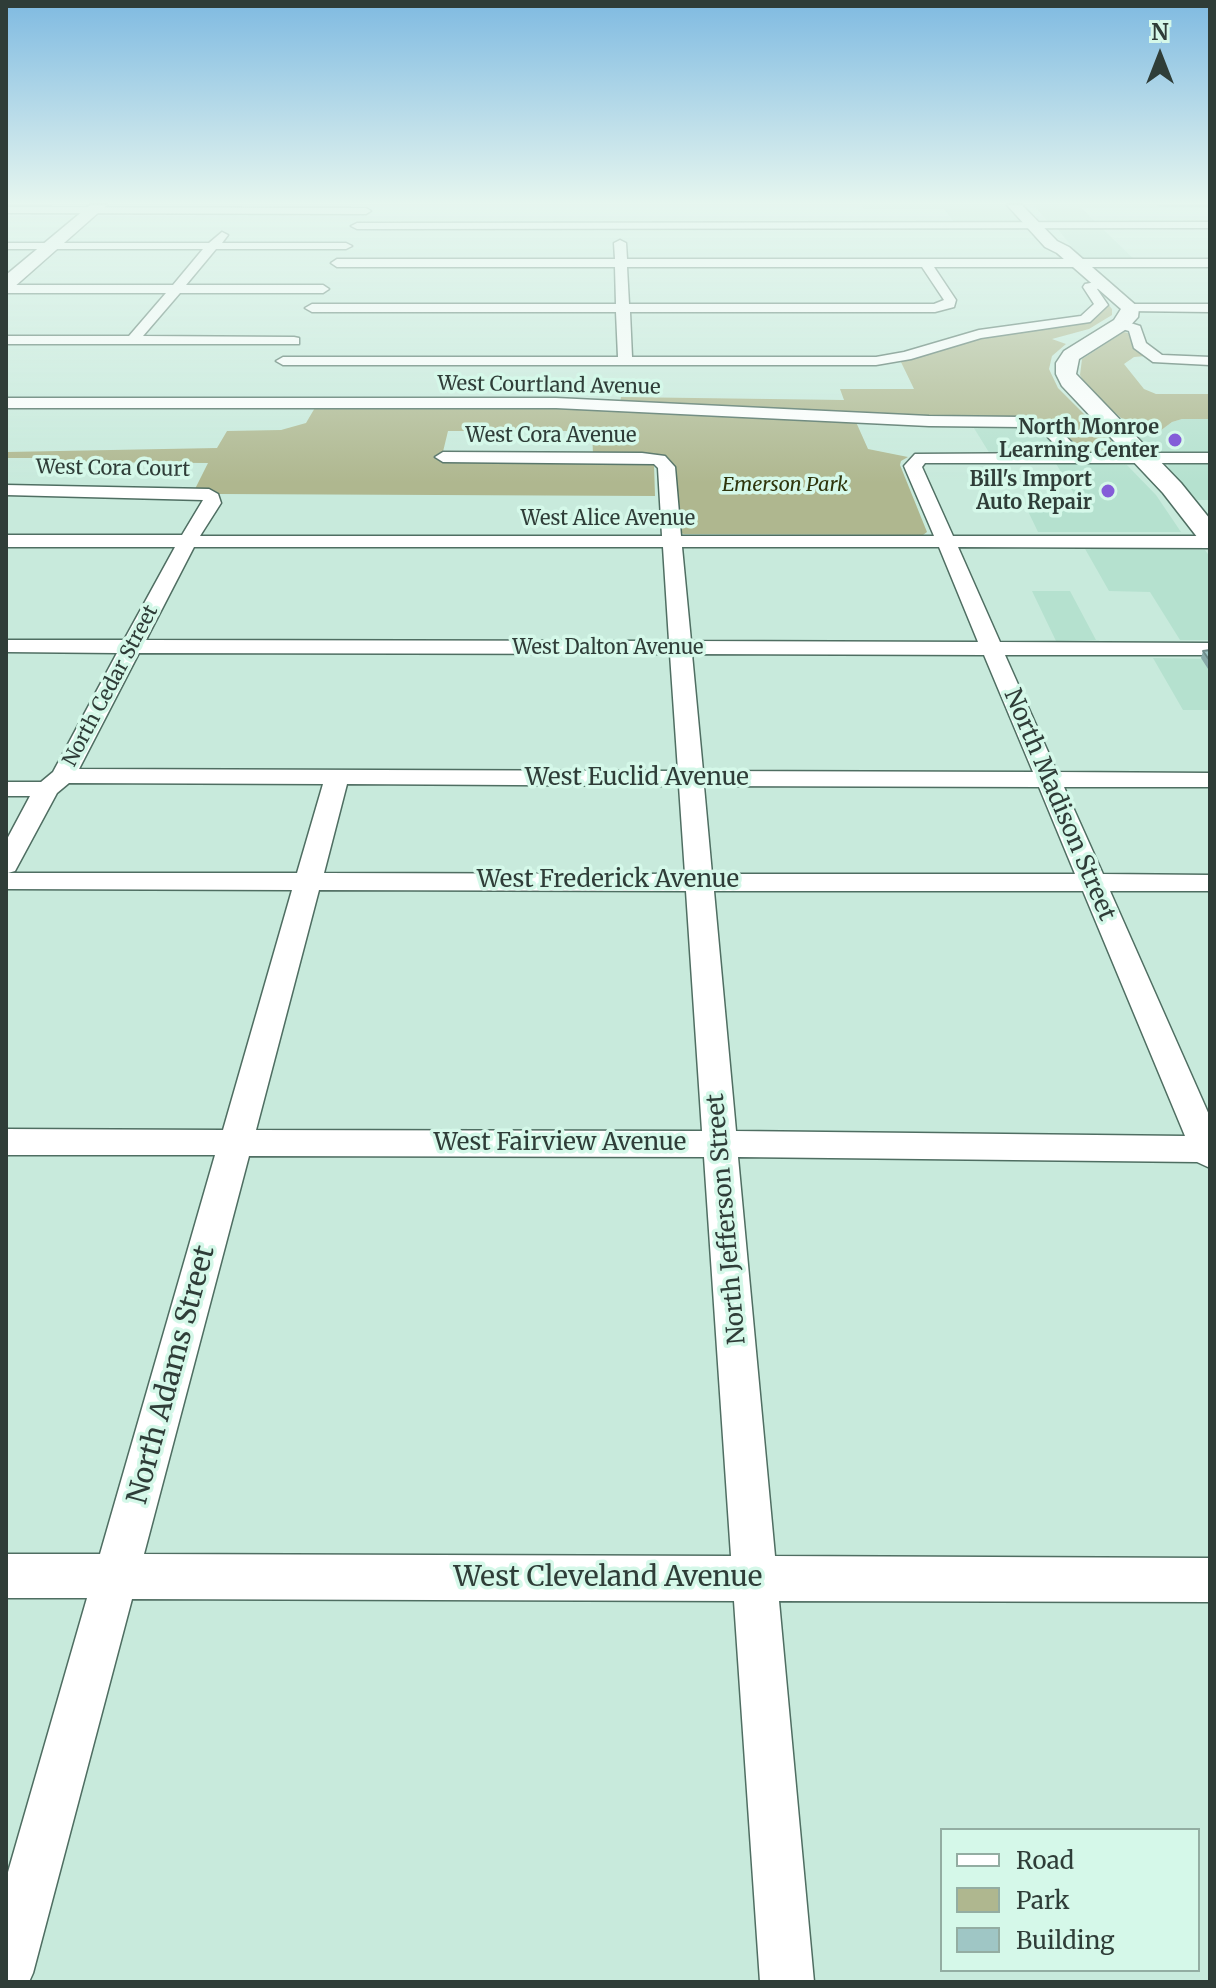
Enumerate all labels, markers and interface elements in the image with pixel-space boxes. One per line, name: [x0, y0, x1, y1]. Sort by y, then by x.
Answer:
north arrow: [1120, 16, 1200, 96]
text: N: [1151, 18, 1169, 46]
street label: West Courtland Avenue: [437, 372, 661, 400]
place label: North Monroe Learning Center: [999, 416, 1159, 463]
street label: West Cora Avenue: [466, 424, 636, 448]
marker: North Monroe Learning Center: [1166, 431, 1184, 449]
street label: West Cora Court: [36, 456, 190, 482]
place label: Bill's Import Auto Repair: [970, 468, 1092, 515]
park label: Emerson Park: [722, 473, 848, 497]
marker: Bill's Import Auto Repair: [1099, 482, 1117, 500]
street label: West Alice Avenue: [521, 507, 695, 531]
street label: North Cedar Street: [58, 601, 164, 771]
street label: West Dalton Avenue: [512, 636, 704, 660]
street label: North Madison Street: [997, 685, 1121, 925]
street label: West Euclid Avenue: [525, 764, 749, 792]
street label: West Frederick Avenue: [477, 866, 739, 894]
street label: North Jefferson Street: [702, 1092, 752, 1346]
street label: West Fairview Avenue: [434, 1129, 686, 1157]
street label: North Adams Street: [121, 1242, 223, 1508]
street label: West Cleveland Avenue: [454, 1561, 762, 1595]
legend: [940, 1828, 1200, 1972]
text: Road: [1016, 1845, 1074, 1876]
text: Park: [1016, 1885, 1069, 1916]
text: Building: [1016, 1925, 1115, 1956]

